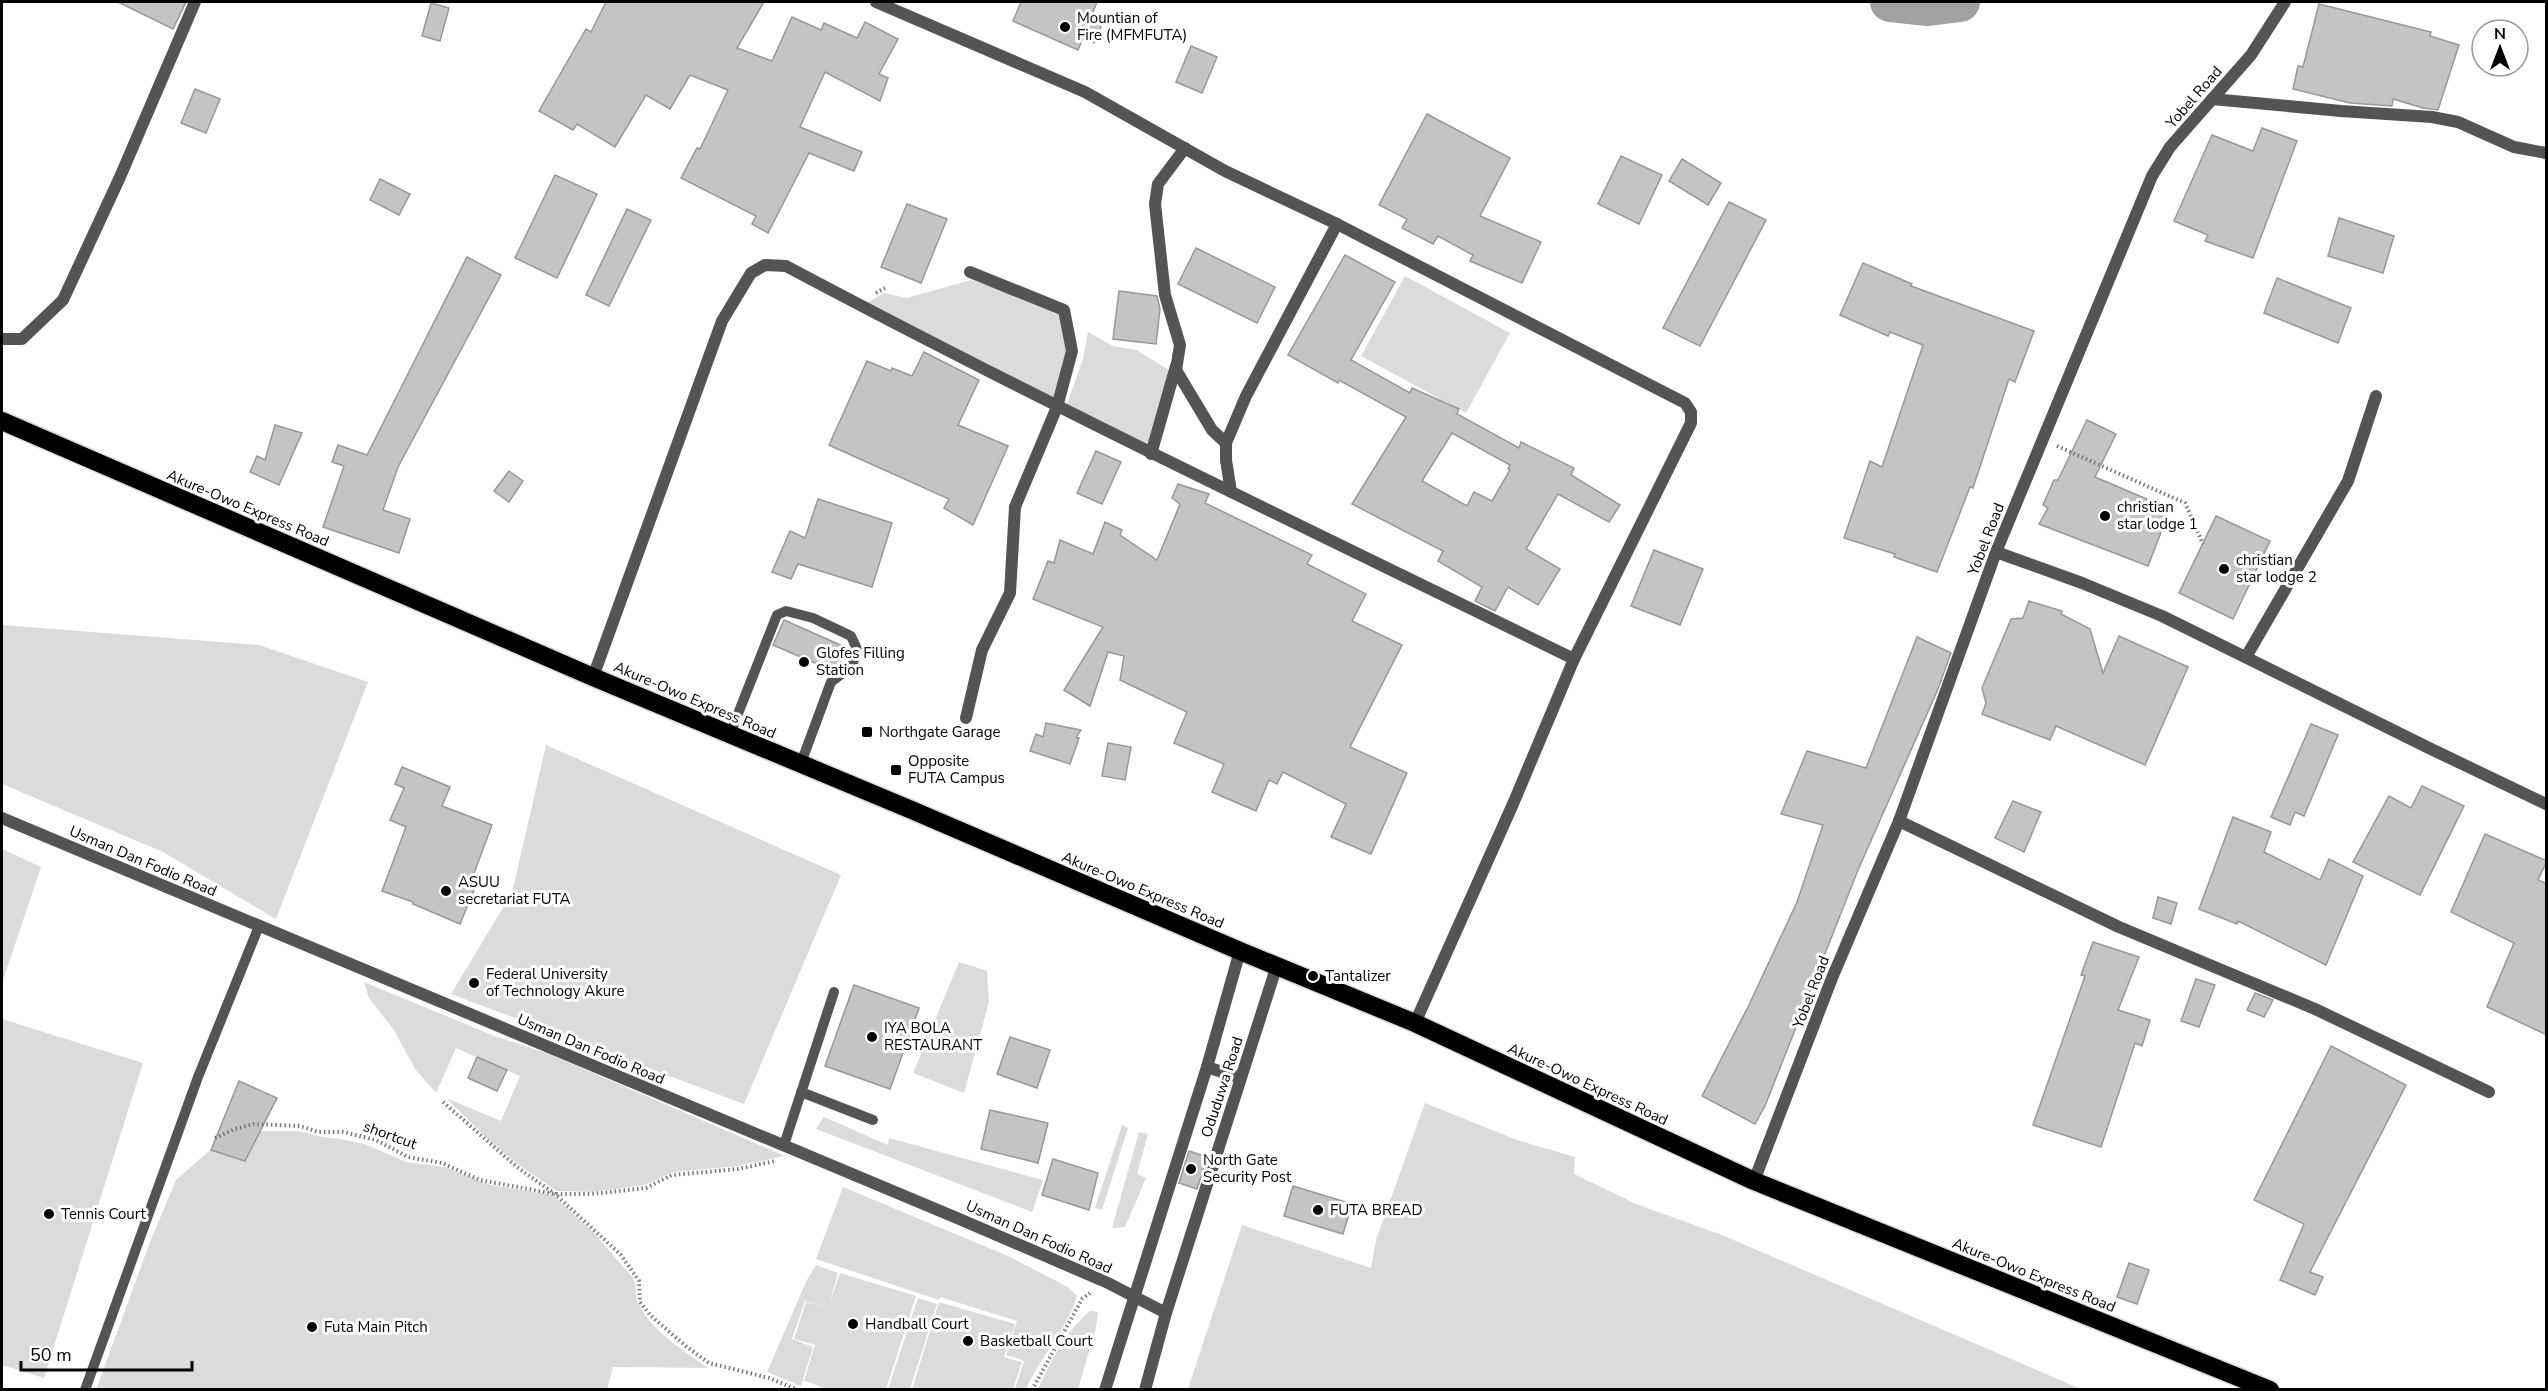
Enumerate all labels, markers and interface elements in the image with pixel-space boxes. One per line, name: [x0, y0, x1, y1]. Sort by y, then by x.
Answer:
place label: Mountian of Fire (MFMFUTA): [1077, 8, 1187, 45]
north arrow: [2470, 18, 2530, 78]
marker: Mountian of Fire (MFMFUTA): [1058, 20, 1072, 34]
text: N: [2494, 23, 2506, 45]
street label: Yobel Road: [2161, 62, 2226, 133]
street label: Akure-Owo Express Road: [164, 465, 332, 551]
place label: christian star lodge 1: [2117, 497, 2198, 534]
street label: Yobel Road: [1963, 500, 2009, 579]
marker: christian star lodge 1: [2098, 509, 2112, 523]
place label: christian star lodge 2: [2236, 550, 2317, 587]
marker: christian star lodge 2: [2217, 562, 2231, 576]
place label: Glofes Filling Station: [816, 643, 905, 680]
marker: Glofes Filling Station: [797, 655, 811, 669]
street label: Akure-Owo Express Road: [611, 657, 779, 743]
place label: Northgate Garage: [879, 722, 1001, 742]
marker: Northgate Garage: [860, 725, 874, 739]
place label: Opposite FUTA Campus: [908, 751, 1005, 788]
marker: Opposite FUTA Campus: [889, 763, 903, 777]
street label: Usman Dan Fodio Road: [66, 821, 220, 901]
street label: Akure-Owo Express Road: [1059, 847, 1227, 933]
place label: ASUU secretariat FUTA: [458, 872, 571, 909]
marker: ASUU secretariat FUTA: [439, 884, 453, 898]
street label: Yobel Road: [1788, 953, 1834, 1032]
place label: Federal University of Technology Akure: [486, 964, 624, 1001]
place label: Tantalizer: [1325, 966, 1391, 986]
marker: Tantalizer: [1306, 969, 1320, 983]
marker: Federal University of Technology Akure: [467, 976, 481, 990]
street label: Usman Dan Fodio Road: [514, 1009, 668, 1089]
place label: IYA BOLA RESTAURANT: [884, 1018, 982, 1055]
marker: IYA BOLA RESTAURANT: [865, 1030, 879, 1044]
street label: Oduduwa Road: [1196, 1034, 1248, 1140]
street label: Akure-Owo Express Road: [1505, 1038, 1671, 1130]
street label: shortcut: [360, 1116, 420, 1154]
place label: North Gate Security Post: [1203, 1150, 1292, 1187]
marker: North Gate Security Post: [1184, 1162, 1198, 1176]
street label: Usman Dan Fodio Road: [963, 1196, 1115, 1278]
place label: FUTA BREAD: [1330, 1200, 1423, 1220]
marker: FUTA BREAD: [1311, 1203, 1325, 1217]
place label: Tennis Court: [61, 1204, 147, 1224]
marker: Tennis Court: [42, 1207, 56, 1221]
street label: Akure-Owo Express Road: [1949, 1233, 2119, 1317]
place label: Handball Court: [865, 1314, 969, 1334]
place label: Futa Main Pitch: [324, 1317, 428, 1337]
marker: Handball Court: [846, 1317, 860, 1331]
marker: Futa Main Pitch: [305, 1320, 319, 1334]
place label: Basketball Court: [980, 1331, 1093, 1351]
scale bar: [21, 1334, 192, 1372]
marker: Basketball Court: [961, 1334, 975, 1348]
text: 50 m: [30, 1343, 72, 1367]

